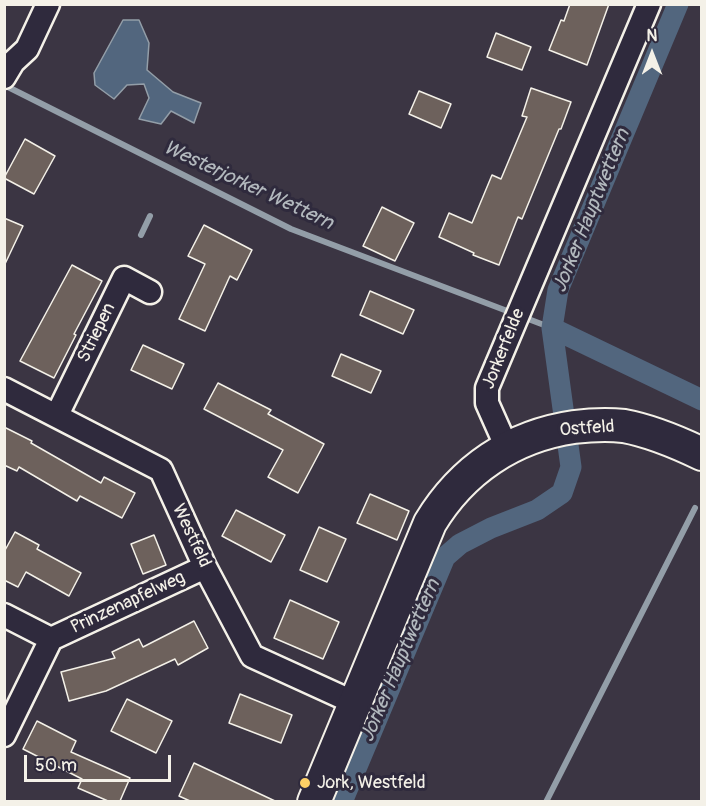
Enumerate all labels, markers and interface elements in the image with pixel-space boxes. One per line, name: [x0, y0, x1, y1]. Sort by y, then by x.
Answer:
north arrow: [622, 24, 682, 84]
text: N: [647, 26, 657, 46]
water label: Jorker Hauptwettern: [548, 126, 636, 296]
water label: Westerjorker Wettern: [159, 136, 337, 236]
street label: Striepen: [73, 300, 121, 366]
street label: Jorkerfelde: [478, 306, 530, 392]
street label: Ostfeld: [559, 416, 615, 442]
street label: Westfeld: [167, 501, 215, 571]
street label: Prinzenapfelweg: [67, 567, 189, 639]
water label: Jorker Hauptwettern: [356, 576, 446, 746]
scale bar: [27, 743, 174, 781]
text: 50 m: [35, 754, 77, 777]
place label: Jork, Westfeld: [317, 772, 425, 794]
marker: Jork, Westfeld: [298, 776, 312, 790]

